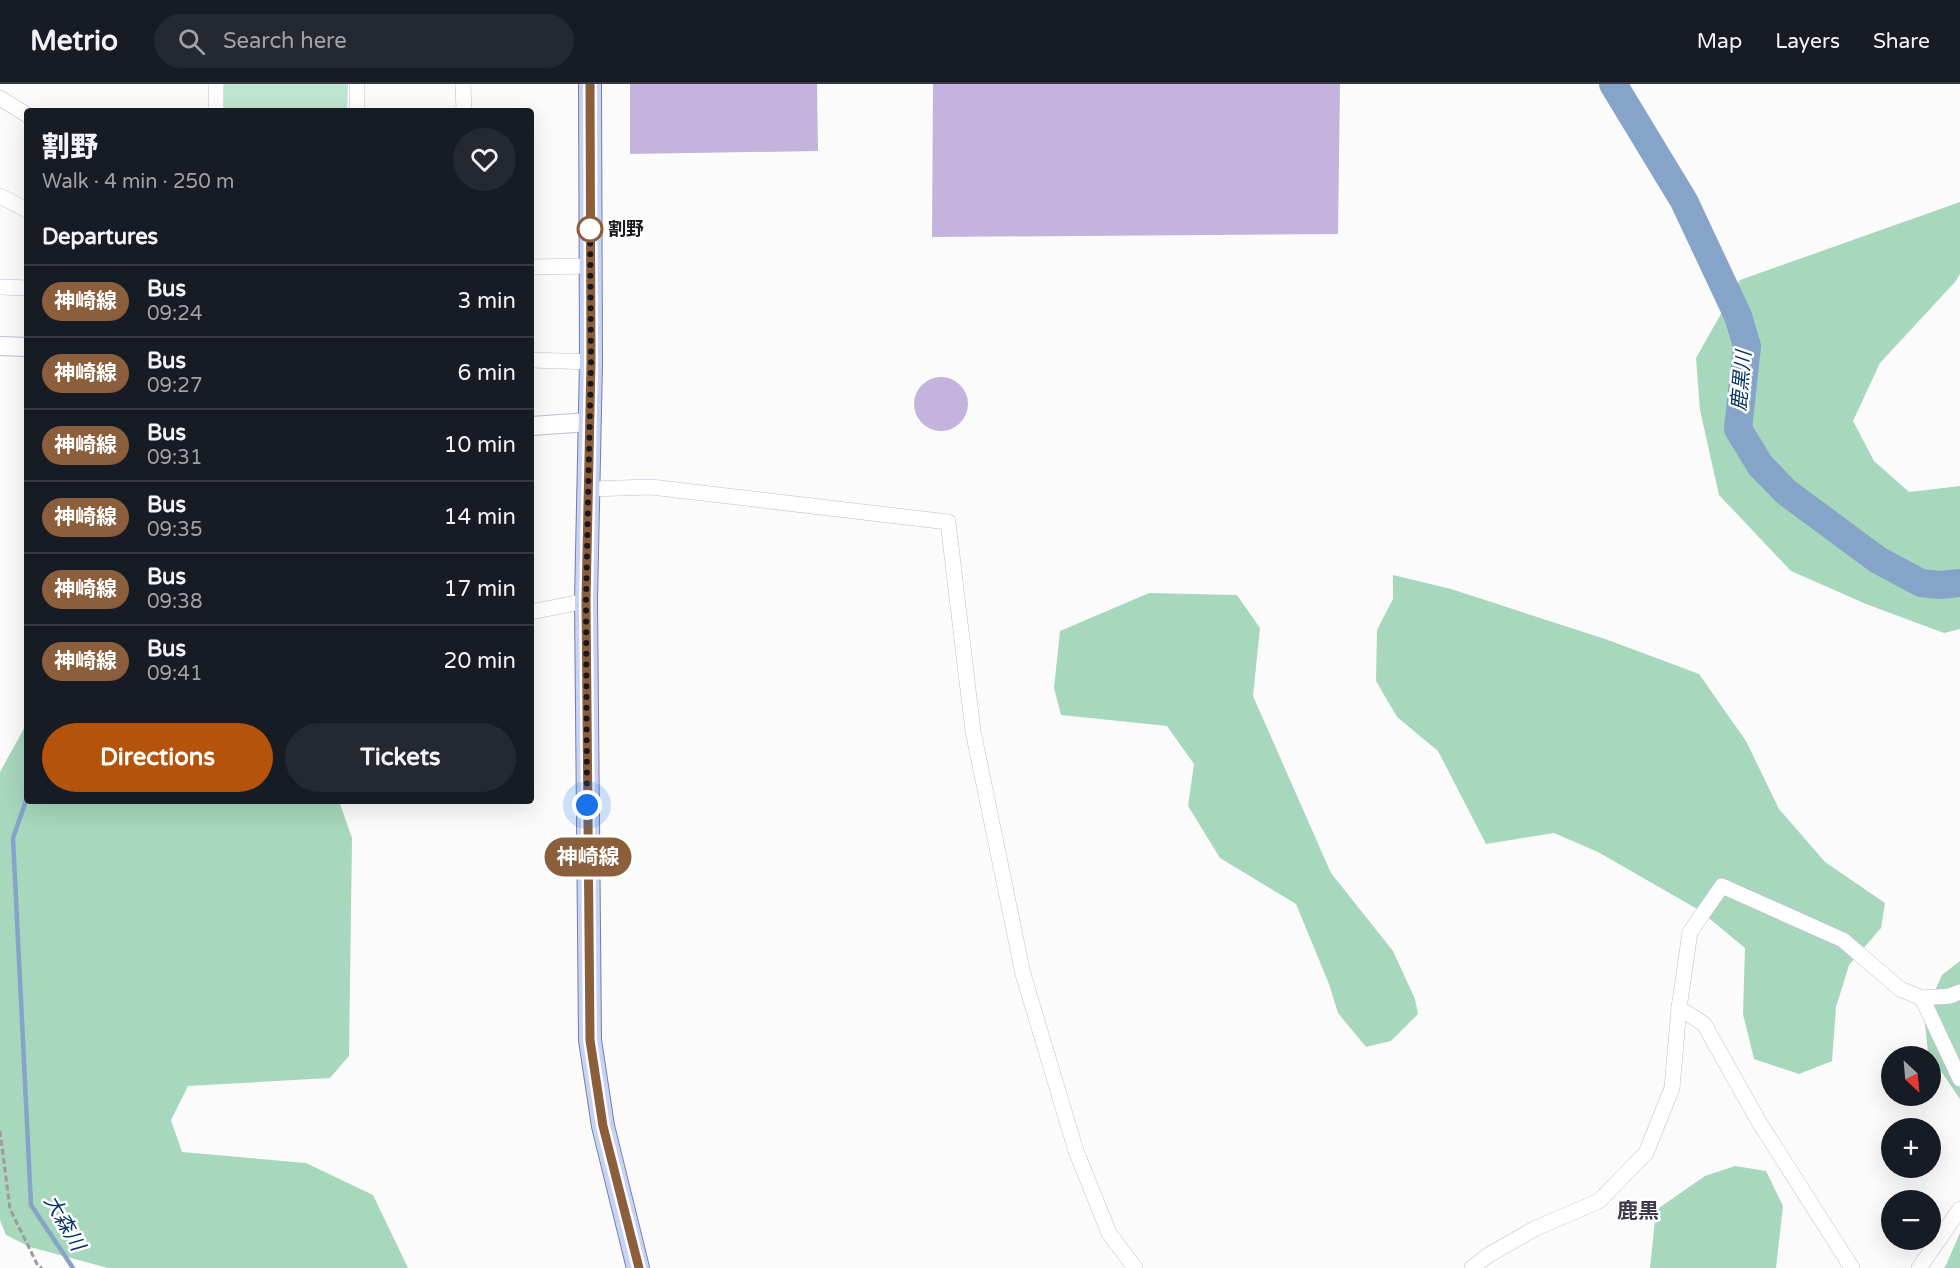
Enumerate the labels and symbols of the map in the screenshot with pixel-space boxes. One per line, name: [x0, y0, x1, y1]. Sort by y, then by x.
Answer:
marker: 割野: [577, 216, 603, 242]
place label: 割野: [608, 218, 644, 240]
water label: 鹿黒川: [1727, 348, 1757, 412]
your location: [572, 790, 602, 820]
line badge: 神崎線: [554, 838, 622, 876]
north arrow: [1881, 1046, 1941, 1106]
water label: 大森川: [39, 1191, 90, 1257]
district label: 鹿黒: [1617, 1199, 1659, 1224]

